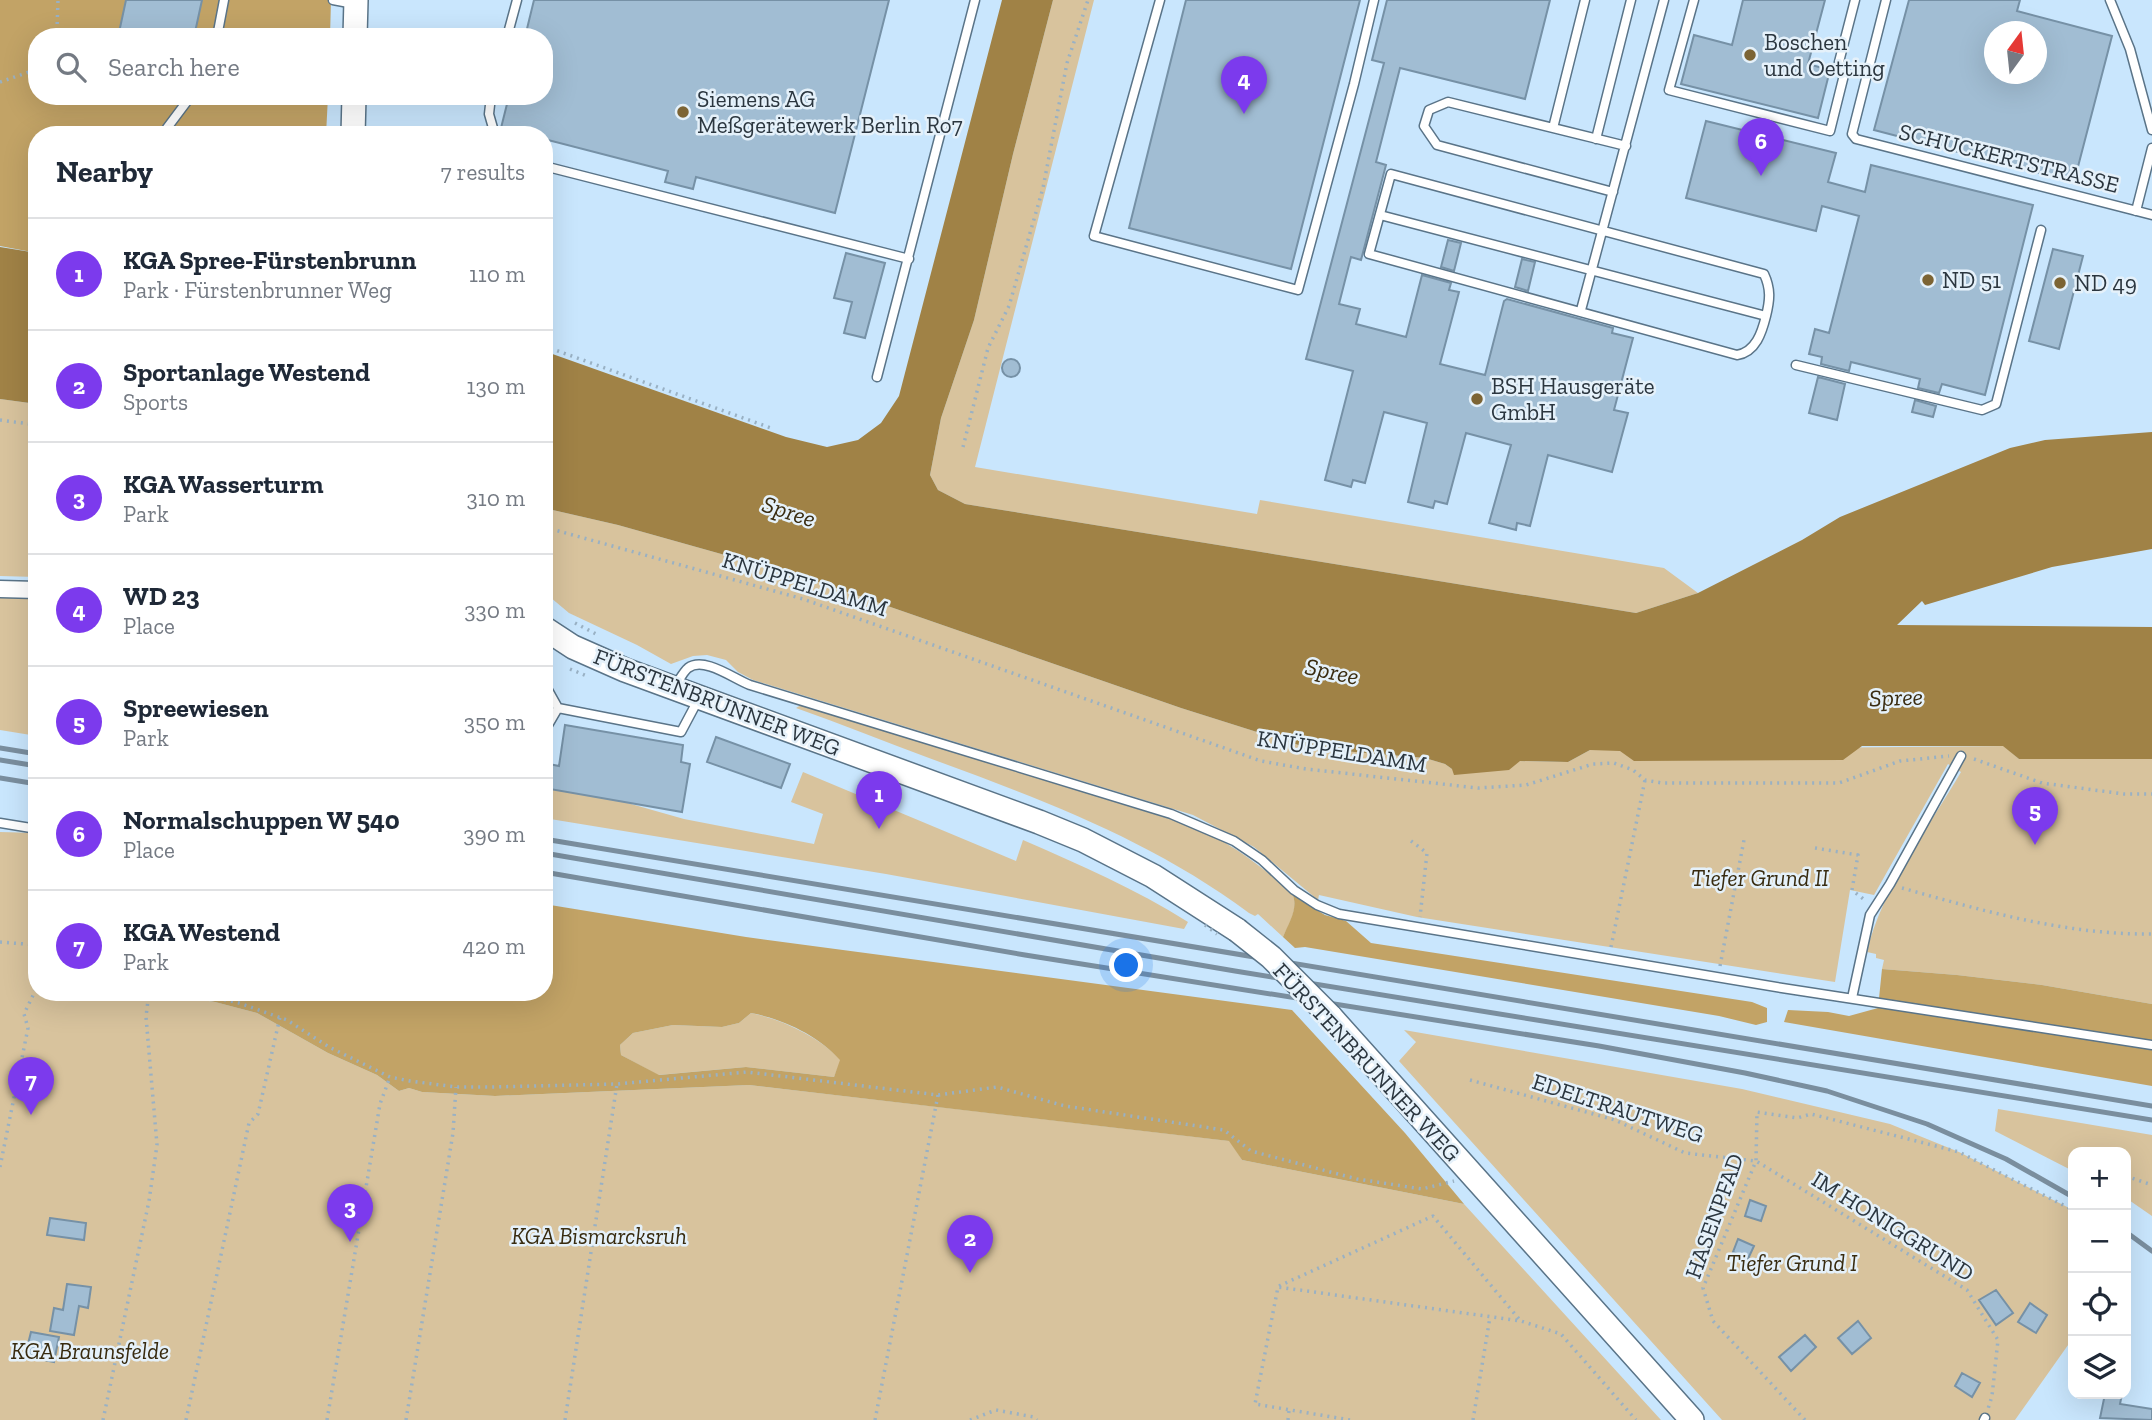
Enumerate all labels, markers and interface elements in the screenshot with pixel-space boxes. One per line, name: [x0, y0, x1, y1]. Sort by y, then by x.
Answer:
north arrow: [1984, 21, 2047, 84]
search box: [28, 28, 553, 105]
place label: Boschen und Oetting: [1764, 28, 1885, 82]
marker: Boschen und Oetting: [1742, 47, 1758, 63]
icon: search: [52, 48, 90, 86]
text: Search here: [108, 51, 240, 83]
pin: 4: [1221, 56, 1267, 114]
place label: Siemens AG Meßgerätewerk Berlin Ro7: [697, 85, 963, 139]
marker: Siemens AG Meßgerätewerk Berlin Ro7: [675, 104, 691, 120]
street label: SCHUCKERTSTRASSE: [1896, 117, 2122, 199]
pin: 6: [1738, 118, 1784, 176]
text: Nearby: [56, 154, 153, 190]
text: 7 results: [441, 158, 525, 186]
text: KGA Spree-Fürstenbrunn: [123, 244, 416, 276]
text: 1: [74, 260, 84, 288]
text: 110 m: [469, 260, 525, 288]
place label: ND 51: [1942, 266, 2001, 294]
place label: ND 49: [2074, 269, 2137, 297]
marker: ND 51: [1920, 272, 1936, 288]
marker: ND 49: [2052, 275, 2068, 291]
text: Park · Fürstenbrunner Weg: [123, 276, 392, 304]
text: Sportanlage Westend: [123, 356, 370, 388]
text: 2: [73, 372, 85, 400]
text: 130 m: [467, 372, 525, 400]
place label: BSH Hausgeräte GmbH: [1491, 372, 1654, 426]
text: Sports: [123, 388, 188, 416]
marker: BSH Hausgeräte GmbH: [1469, 391, 1485, 407]
text: KGA Wasserturm: [123, 468, 323, 500]
text: 3: [73, 484, 85, 512]
text: 310 m: [467, 484, 525, 512]
water label: Spree: [759, 489, 819, 533]
text: Park: [123, 500, 169, 528]
street label: KNÜPPELDAMM: [719, 546, 891, 622]
text: WD 23: [123, 580, 200, 612]
text: 4: [72, 596, 86, 624]
text: 330 m: [464, 596, 525, 624]
text: Place: [123, 612, 175, 640]
street label: FÜRSTENBRUNNER WEG: [590, 642, 844, 762]
water label: Spree: [1302, 651, 1362, 691]
water label: Spree: [1868, 682, 1924, 712]
text: Spreewiesen: [123, 692, 269, 724]
text: 5: [73, 708, 85, 736]
text: 350 m: [464, 708, 525, 736]
text: Park: [123, 724, 169, 752]
street label: KNÜPPELDAMM: [1255, 724, 1429, 778]
pin: 1: [856, 771, 902, 829]
pin: 5: [2012, 787, 2058, 845]
text: Normalschuppen W 540: [123, 804, 400, 836]
text: 6: [73, 820, 85, 848]
text: 390 m: [463, 820, 525, 848]
text: Place: [123, 836, 175, 864]
park label: Tiefer Grund II: [1691, 864, 1830, 892]
text: KGA Westend: [123, 916, 280, 948]
text: 7: [73, 932, 85, 960]
text: 420 m: [462, 932, 525, 960]
text: Park: [123, 948, 169, 976]
your location: [1109, 948, 1143, 982]
street label: FÜRSTENBRUNNER WEG: [1267, 957, 1467, 1167]
pin: 7: [8, 1057, 54, 1115]
street label: EDELTRAUTWEG: [1529, 1067, 1707, 1149]
map controls: [2068, 1147, 2131, 1399]
button: +: [2068, 1147, 2131, 1210]
street label: HASENPFAD: [1678, 1150, 1750, 1282]
street label: IM HONIGGRUND: [1807, 1165, 1979, 1287]
pin: 3: [327, 1184, 373, 1242]
button: −: [2068, 1210, 2131, 1273]
pin: 2: [947, 1215, 993, 1273]
park label: KGA Bismarcksruh: [511, 1222, 687, 1250]
park label: Tiefer Grund I: [1727, 1249, 1858, 1277]
button: locate: [2068, 1273, 2131, 1336]
button: layers: [2068, 1336, 2131, 1399]
park label: KGA Braunsfelde: [11, 1337, 169, 1365]

